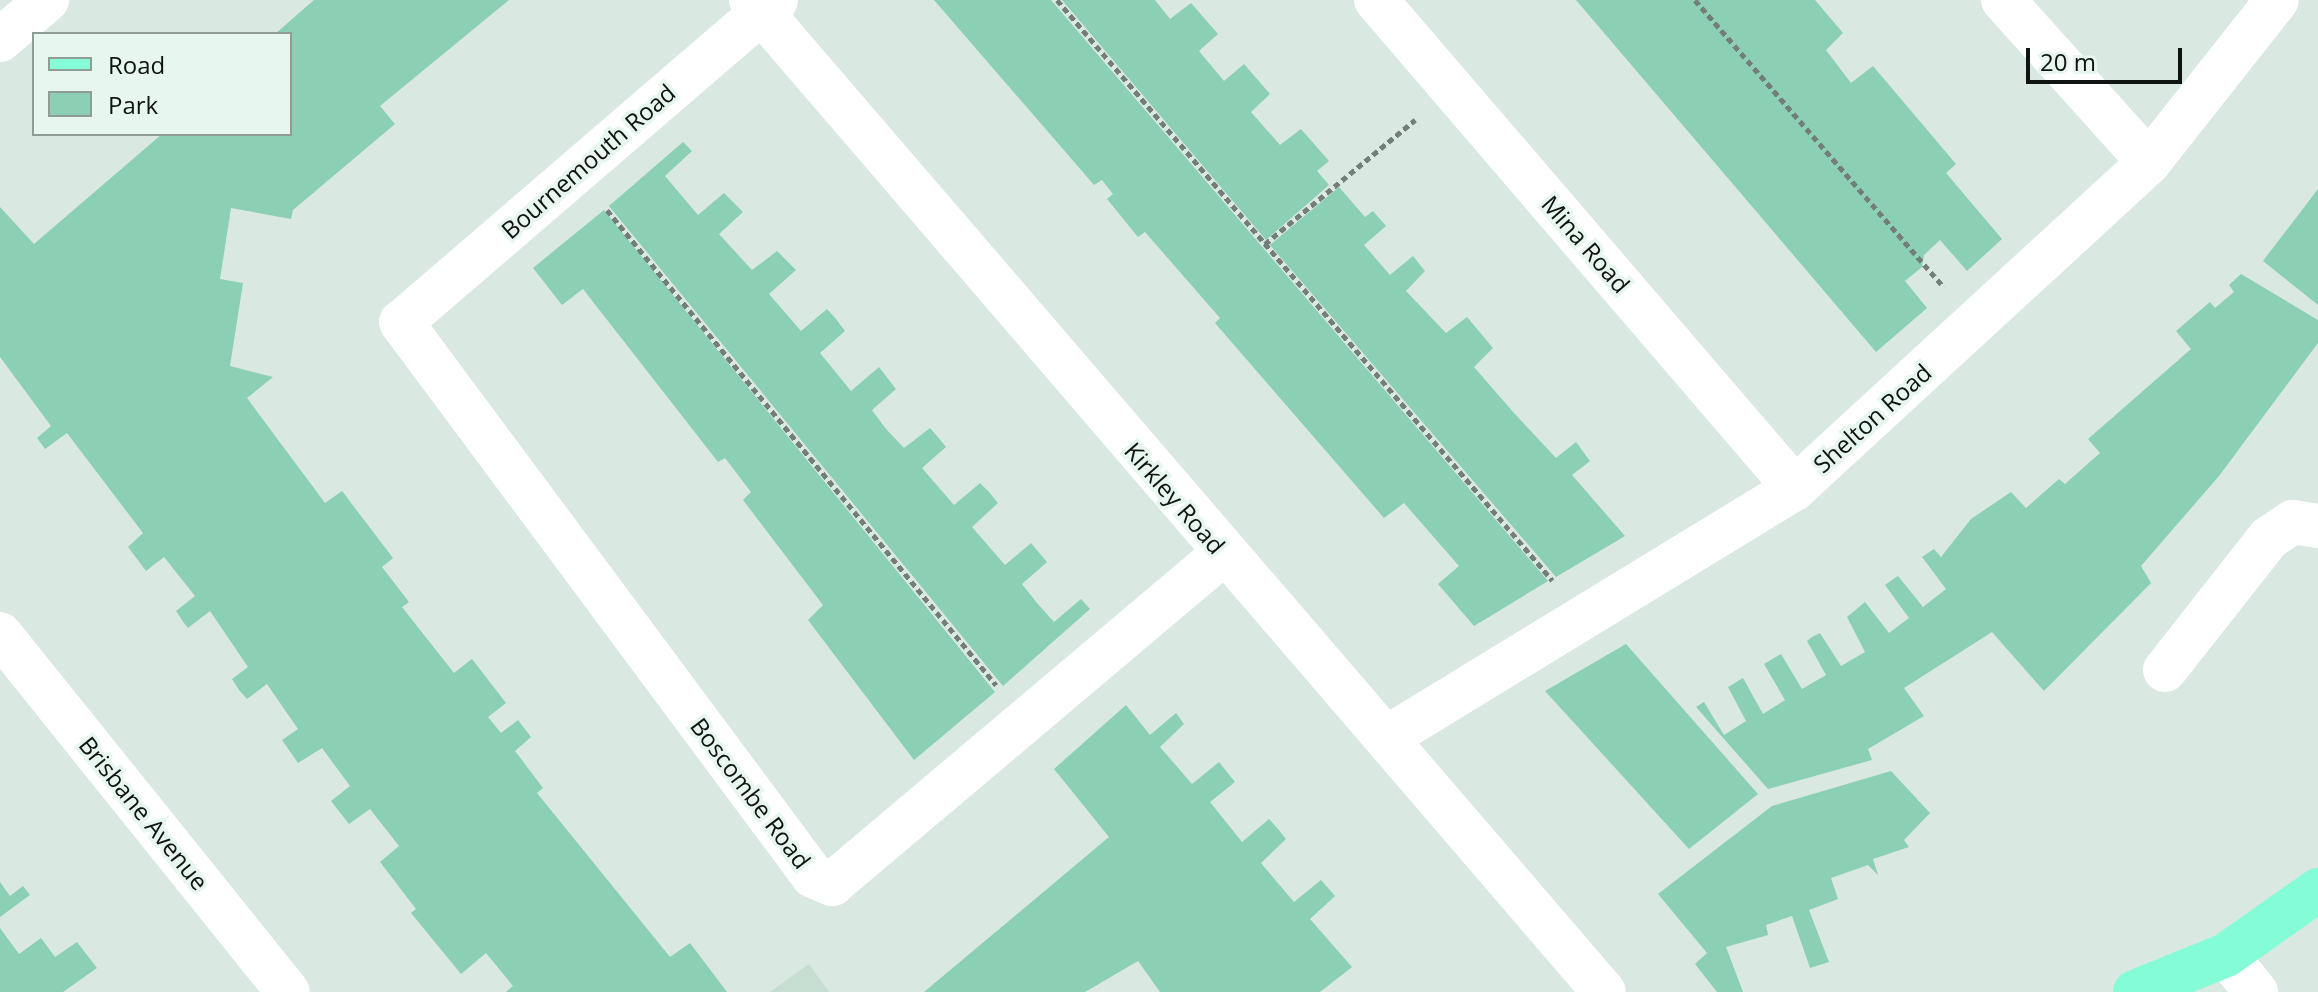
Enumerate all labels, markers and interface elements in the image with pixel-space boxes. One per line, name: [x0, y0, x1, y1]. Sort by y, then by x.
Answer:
legend: [32, 32, 292, 136]
scale bar: [2030, 32, 2186, 82]
text: 20 m: [2040, 45, 2096, 78]
text: Road: [108, 48, 165, 81]
street label: Bournemouth Road: [495, 78, 681, 244]
text: Park: [108, 88, 158, 121]
street label: Mina Road: [1536, 190, 1636, 298]
street label: Shelton Road: [1807, 358, 1937, 478]
street label: Kirkley Road: [1119, 436, 1231, 560]
street label: Boscombe Road: [685, 712, 817, 874]
street label: Brisbane Avenue: [73, 731, 215, 895]

